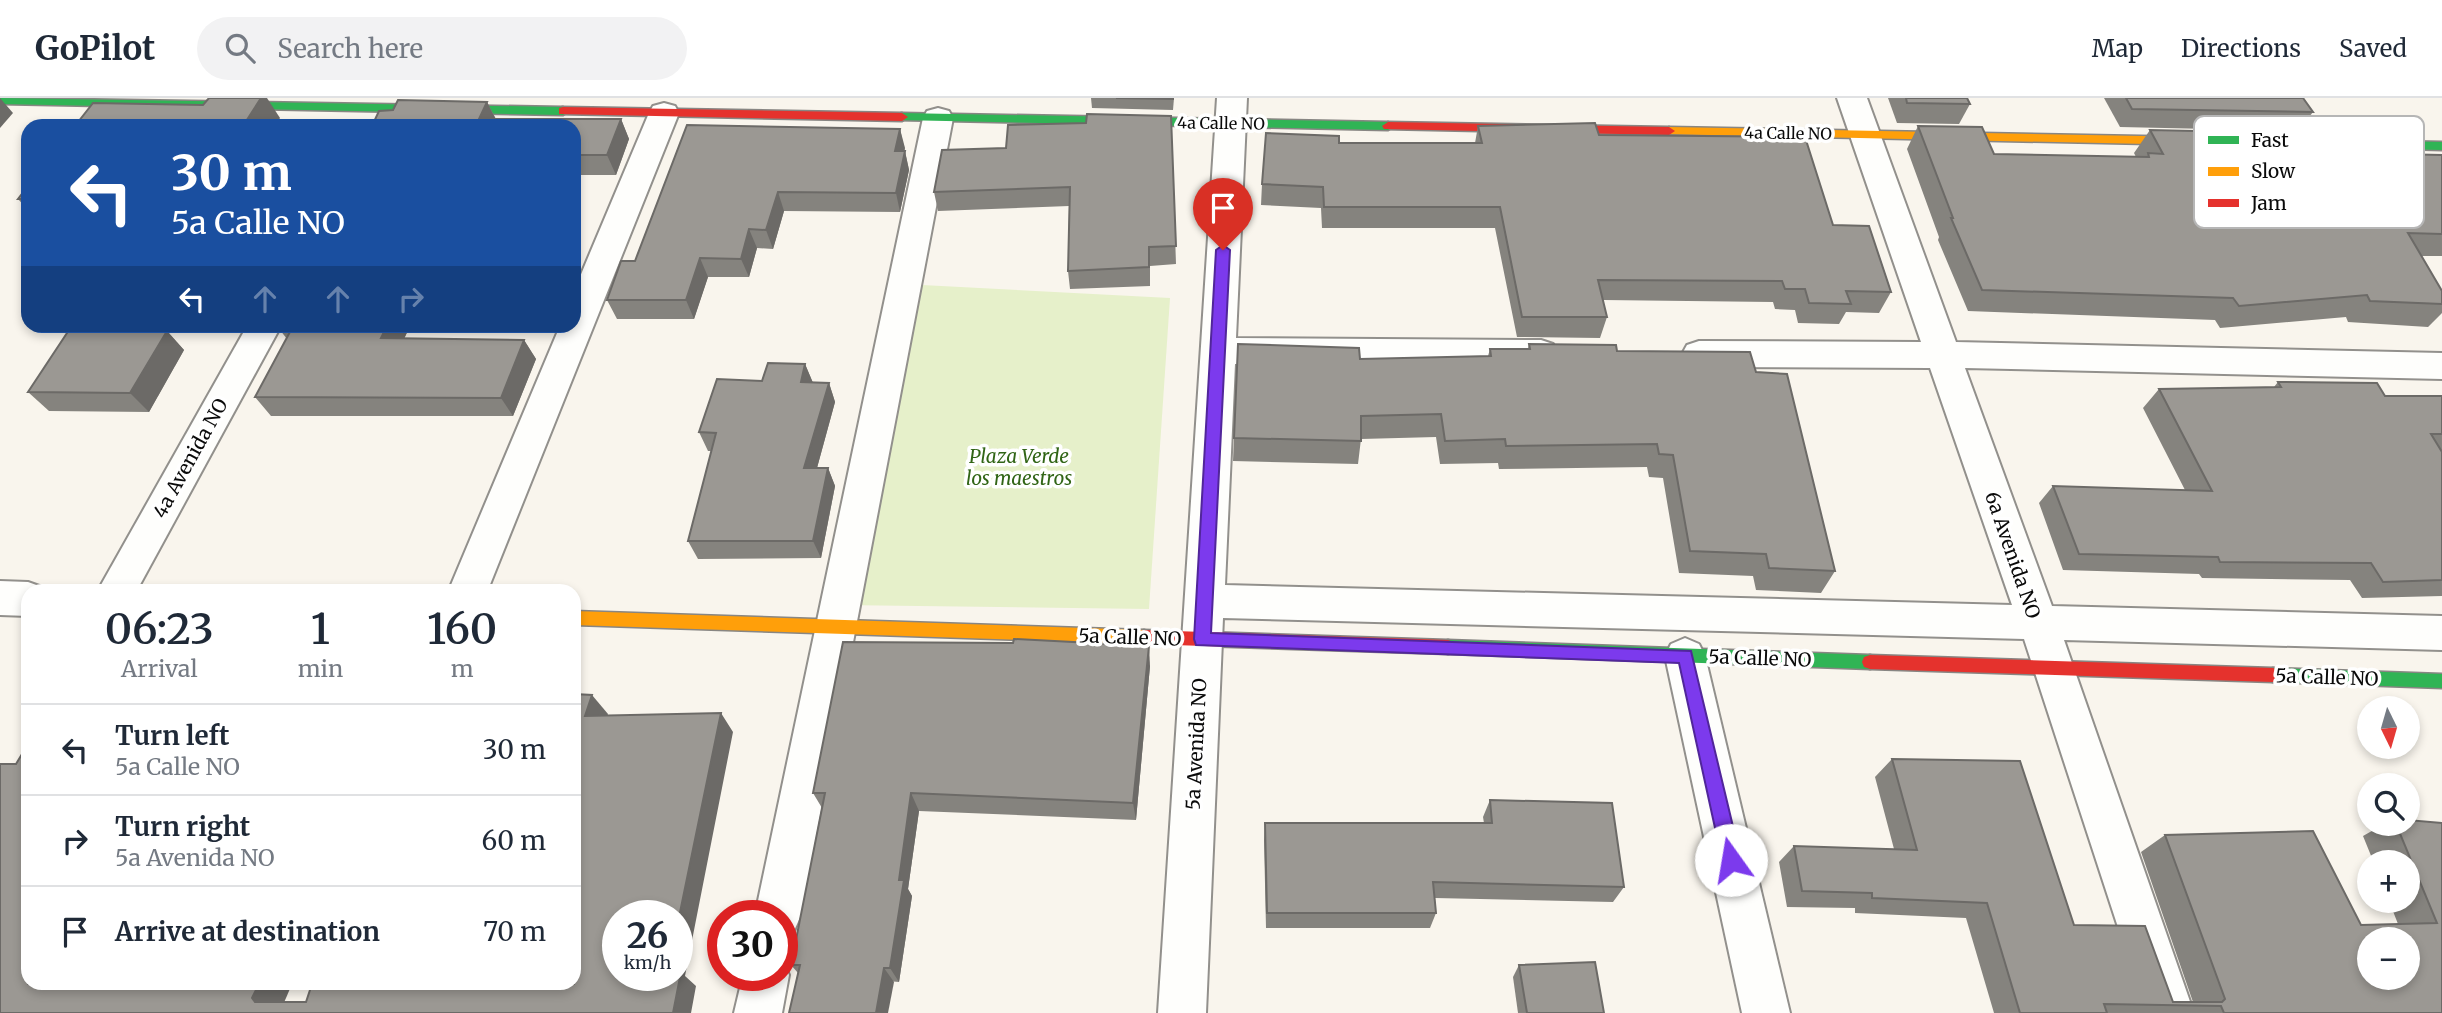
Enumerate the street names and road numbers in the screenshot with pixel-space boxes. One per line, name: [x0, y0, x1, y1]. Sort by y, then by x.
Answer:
street label: 4a Calle NO: [1177, 112, 1265, 134]
street label: 4a Calle NO: [1744, 122, 1832, 144]
street label: 4a Avenida NO: [147, 394, 233, 522]
street label: 6a Avenida NO: [1980, 488, 2046, 622]
street label: 5a Calle NO: [1078, 623, 1182, 651]
street label: 5a Calle NO: [1708, 644, 1812, 672]
street label: 5a Calle NO: [2275, 663, 2379, 691]
street label: 5a Avenida NO: [1181, 677, 1211, 810]

